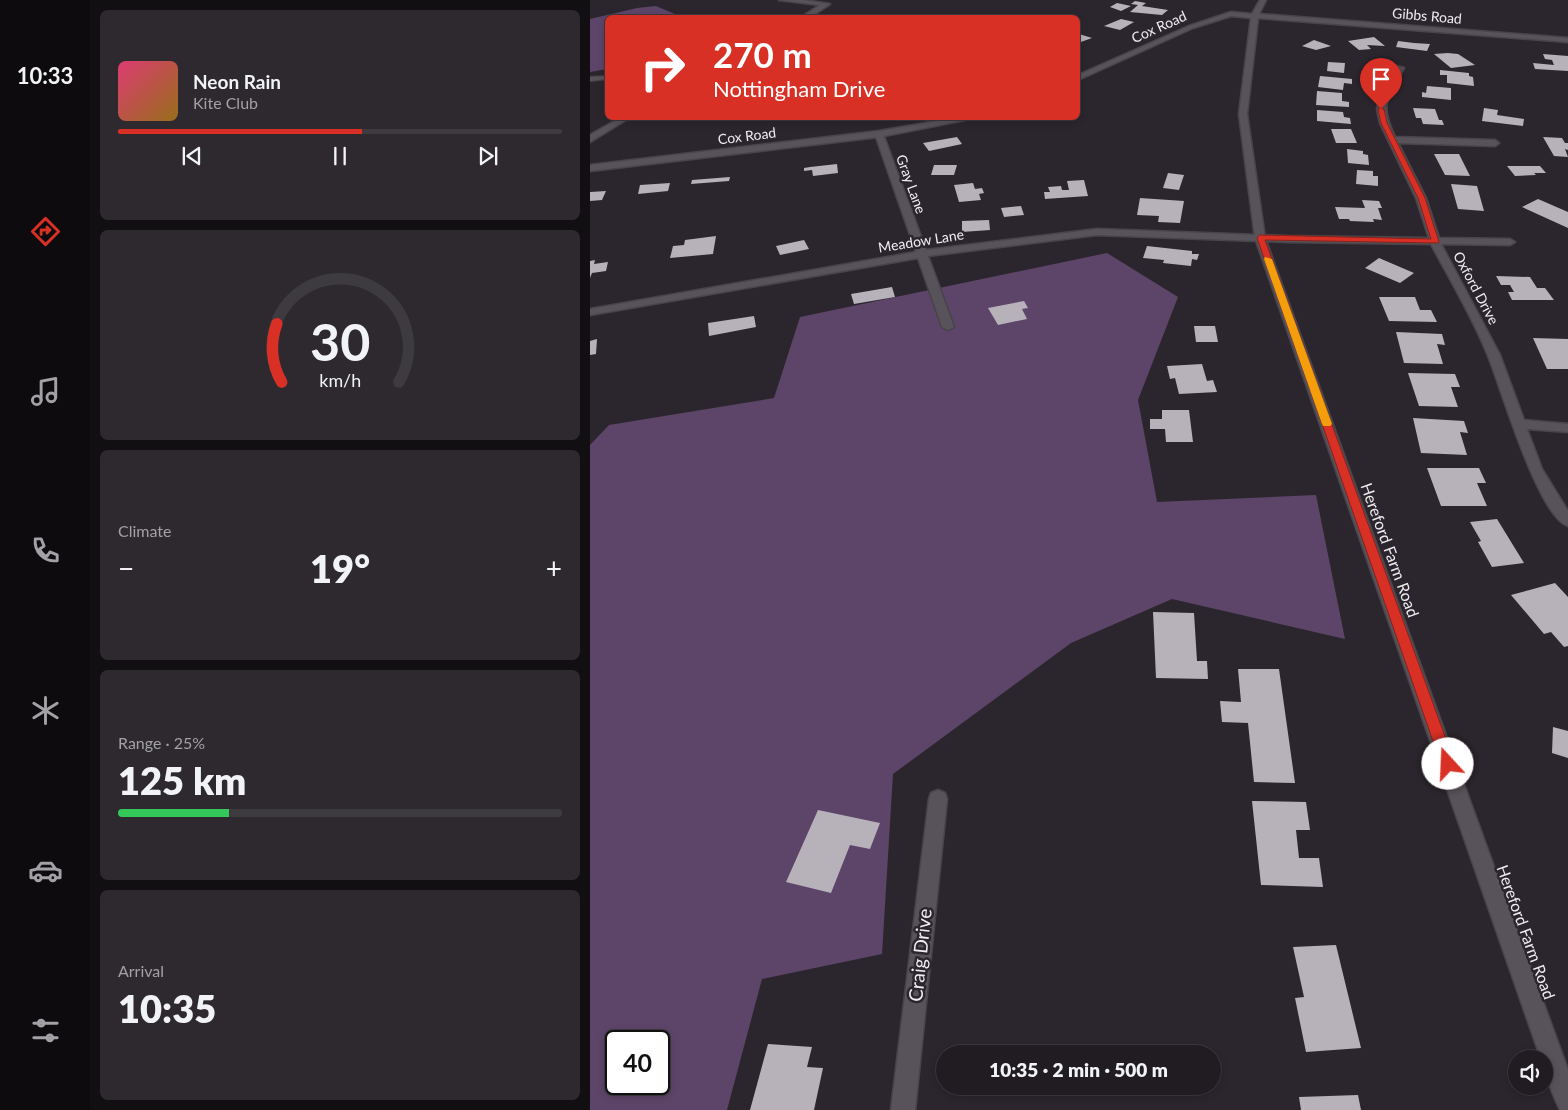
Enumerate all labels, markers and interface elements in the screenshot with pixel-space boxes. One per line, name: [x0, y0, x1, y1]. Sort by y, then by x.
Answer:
street label: Gibbs Road: [1391, 4, 1463, 27]
street label: Cox Road: [1129, 7, 1189, 46]
text: 270 m: [713, 33, 812, 75]
icon: right: [630, 35, 695, 100]
pin: [1360, 58, 1402, 109]
text: 10:33: [17, 62, 73, 89]
icon: arrive: [1367, 65, 1395, 93]
text: Neon Rain: [193, 70, 281, 93]
text: Nottingham Drive: [713, 75, 885, 102]
text: Kite Club: [193, 93, 258, 112]
street label: Cox Road: [717, 124, 777, 148]
icon: previous: [178, 142, 206, 170]
icon: pause: [326, 142, 354, 170]
icon: next: [474, 142, 502, 170]
street label: Gray Lane: [893, 152, 930, 216]
icon: directions: [28, 214, 63, 249]
street label: Meadow Lane: [877, 225, 965, 256]
street label: Oxford Drive: [1450, 248, 1503, 327]
text: 30: [310, 310, 370, 372]
text: km/h: [319, 369, 361, 391]
icon: music: [28, 374, 63, 409]
street label: Hereford Farm Road: [1357, 480, 1424, 620]
text: Climate: [118, 521, 171, 540]
icon: phone: [28, 533, 63, 568]
text: 19°: [310, 545, 370, 591]
text: −: [118, 551, 134, 585]
text: +: [546, 551, 562, 585]
icon: climate: [28, 693, 63, 728]
text: Range · 25%: [118, 733, 205, 752]
position arrow: [1421, 737, 1473, 789]
text: 125 km: [118, 757, 246, 803]
icon: car: [28, 853, 63, 888]
street label: Hereford Farm Road: [1493, 862, 1560, 1002]
street label: Craig Drive: [903, 907, 936, 1003]
text: Arrival: [118, 961, 164, 980]
text: 10:35: [118, 985, 216, 1031]
icon: filters: [28, 1013, 63, 1048]
speed limit sign: 40: [605, 1030, 670, 1095]
map controls: [1508, 1050, 1553, 1095]
button: sound: [1508, 1050, 1553, 1095]
text: 10:35 · 2 min · 500 m: [989, 1058, 1168, 1081]

